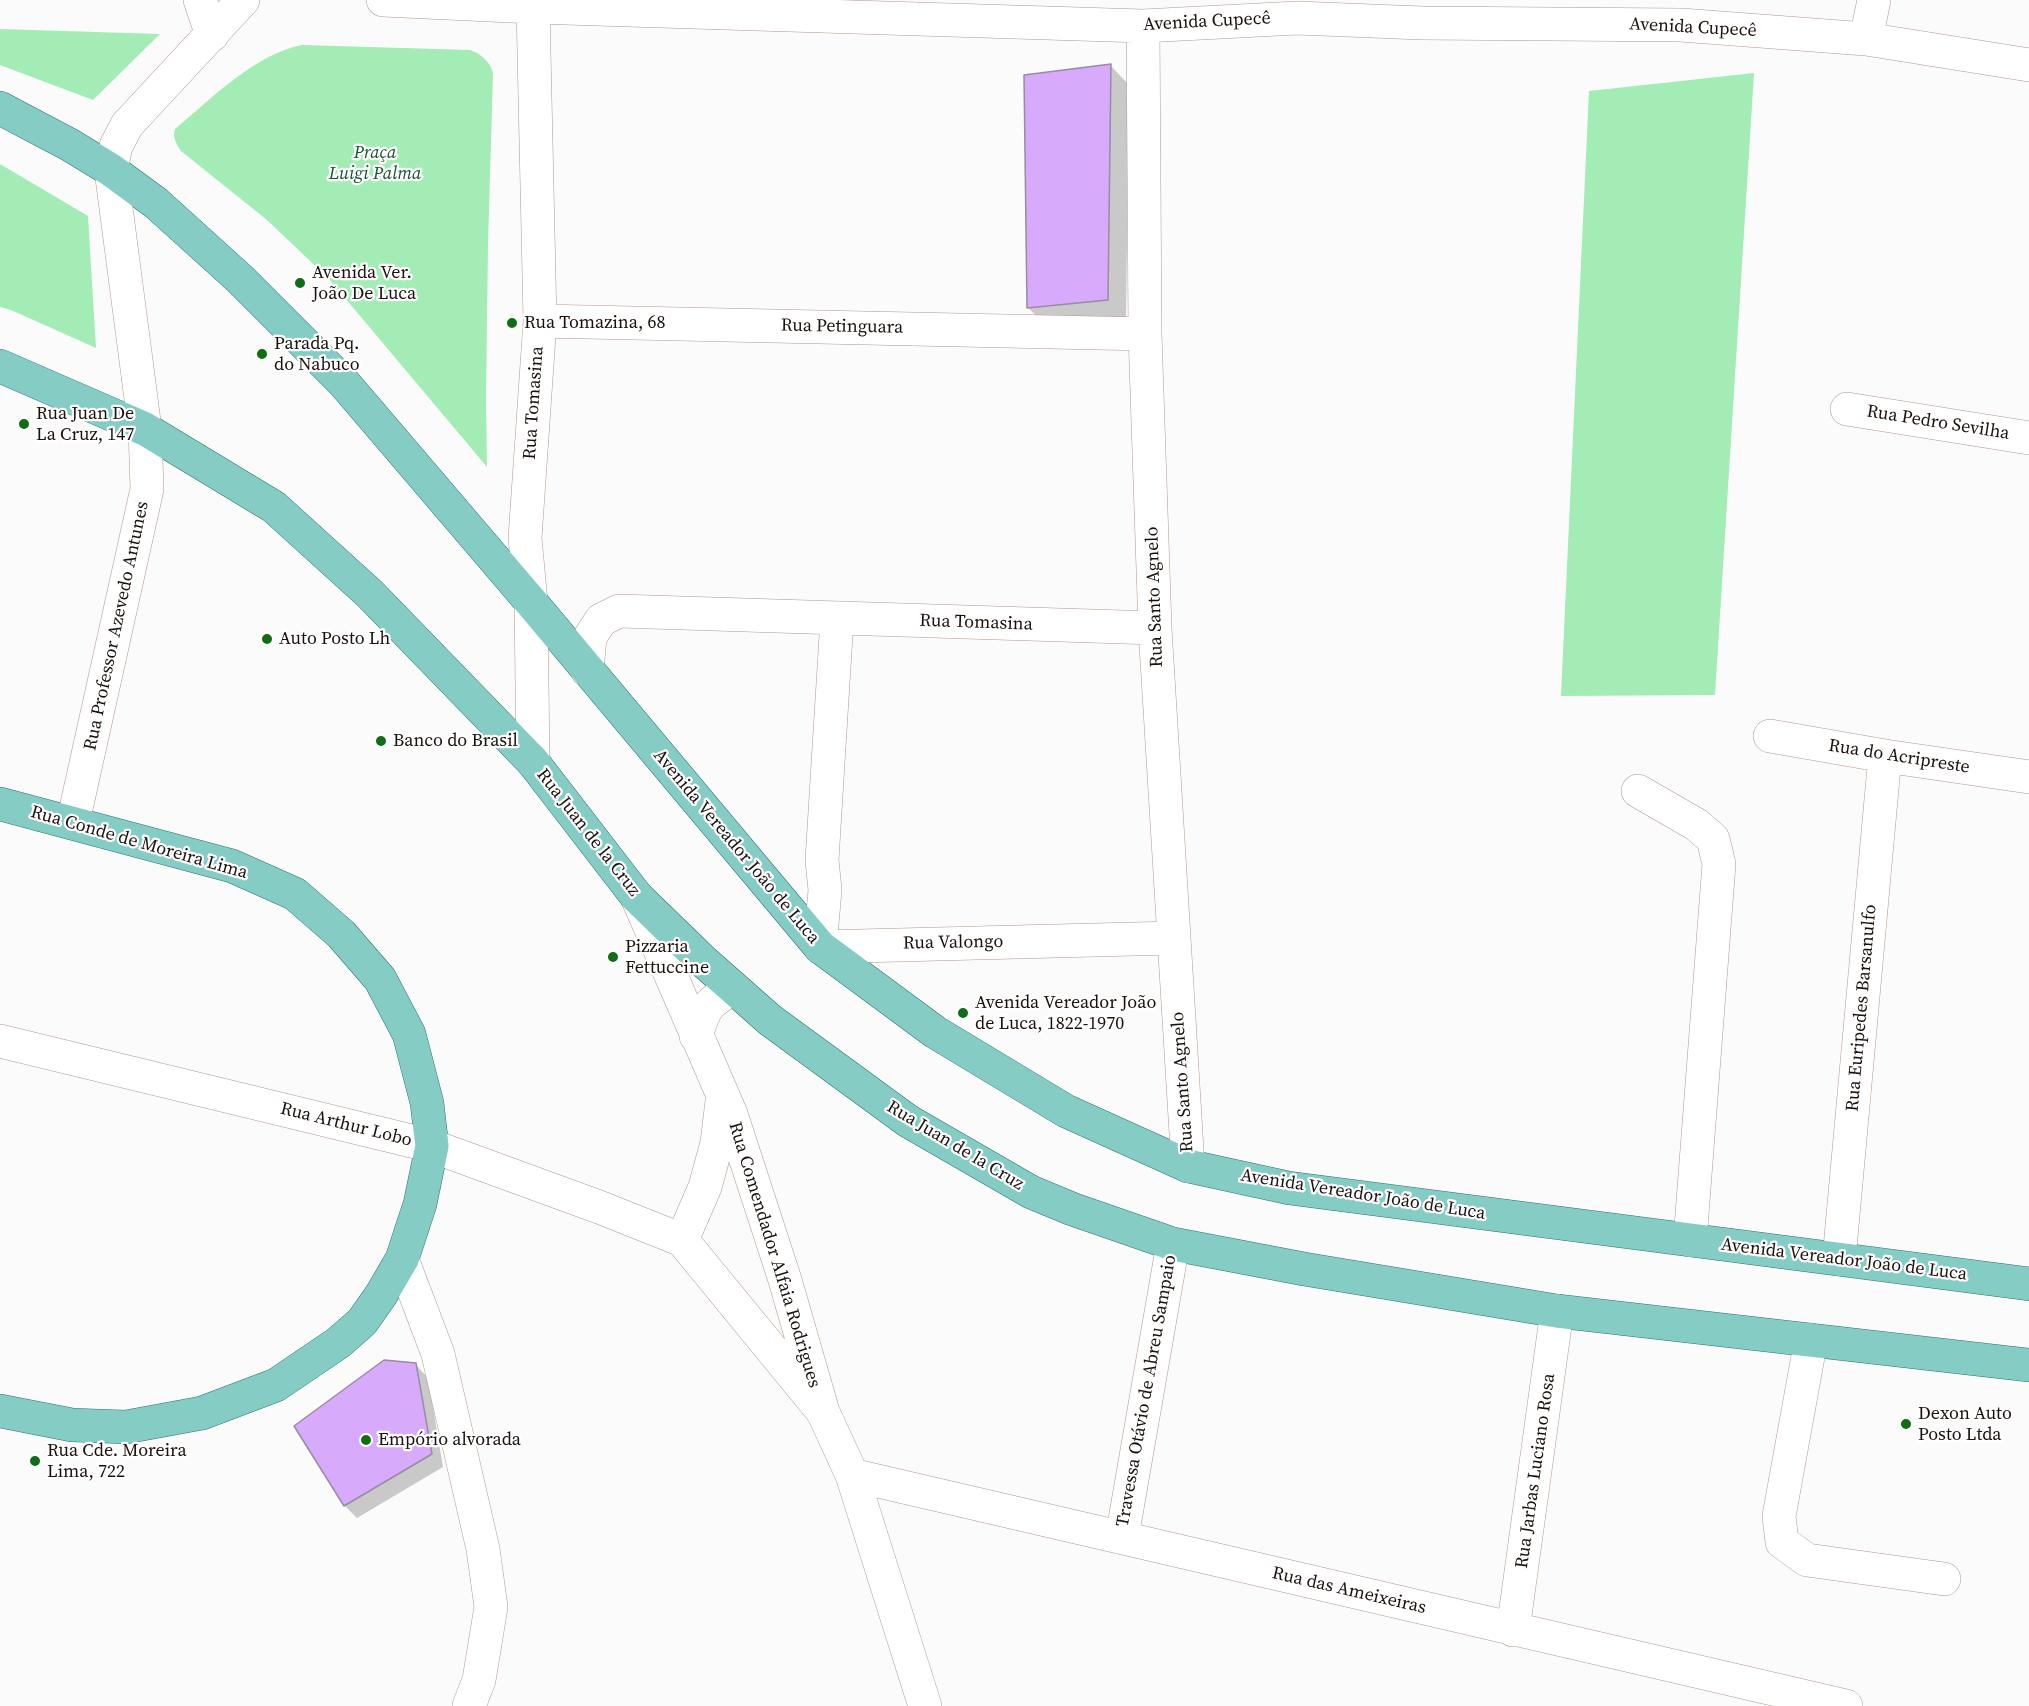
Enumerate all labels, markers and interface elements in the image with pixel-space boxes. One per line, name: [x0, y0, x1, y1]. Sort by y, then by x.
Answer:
street label: Avenida Cupecê: [1143, 8, 1271, 36]
street label: Avenida Cupecê: [1629, 14, 1757, 42]
park label: Praça Luigi Palma: [329, 142, 421, 184]
place label: Avenida Ver. João De Luca: [312, 262, 416, 304]
marker: Avenida Ver. João De Luca: [293, 276, 307, 290]
place label: Rua Tomazina, 68: [524, 312, 665, 334]
street label: Rua Petinguara: [781, 315, 903, 339]
marker: Rua Tomazina, 68: [505, 316, 519, 330]
place label: Parada Pq. do Nabuco: [274, 333, 360, 376]
street label: Rua Tomasina: [519, 346, 549, 460]
marker: Parada Pq. do Nabuco: [255, 347, 269, 361]
street label: Rua Pedro Sevilha: [1865, 401, 2011, 445]
place label: Rua Juan De La Cruz, 147: [36, 403, 134, 446]
marker: Rua Juan De La Cruz, 147: [17, 417, 31, 431]
street label: Rua Professor Azevedo Antunes: [80, 499, 154, 753]
street label: Rua Santo Agnelo: [1142, 526, 1168, 668]
street label: Rua Tomasina: [919, 610, 1033, 636]
place label: Auto Posto Lh: [279, 628, 390, 650]
marker: Auto Posto Lh: [260, 632, 274, 646]
place label: Banco do Brasil: [393, 730, 518, 752]
marker: Banco do Brasil: [374, 734, 388, 748]
street label: Rua do Acripreste: [1827, 735, 1971, 779]
street label: Avenida Vereador João de Luca: [648, 745, 824, 949]
street label: Rua Juan de la Cruz: [531, 765, 645, 901]
street label: Rua Conde de Moreira Lima: [28, 802, 250, 884]
street label: Rua Euripedes Barsanulfo: [1842, 904, 1882, 1112]
street label: Rua Valongo: [903, 931, 1003, 955]
place label: Pizzaria Fettuccine: [625, 936, 709, 978]
marker: Pizzaria Fettuccine: [606, 950, 620, 964]
place label: Avenida Vereador João de Luca, 1822-1970: [975, 992, 1156, 1034]
marker: Avenida Vereador João de Luca, 1822-1970: [956, 1006, 970, 1020]
street label: Rua Santo Agnelo: [1167, 1011, 1199, 1153]
street label: Rua Juan de la Cruz: [883, 1097, 1027, 1195]
street label: Rua Arthur Lobo: [278, 1098, 414, 1152]
street label: Rua Comendador Alfaia Rodrigues: [723, 1119, 825, 1391]
street label: Avenida Vereador João de Luca: [1239, 1165, 1487, 1225]
street label: Avenida Vereador João de Luca: [1720, 1234, 1968, 1286]
street label: Travessa Otávio de Abreu Sampaio: [1112, 1253, 1182, 1529]
street label: Rua Jarbas Luciano Rosa: [1512, 1372, 1560, 1570]
place label: Dexon Auto Posto Ltda: [1918, 1403, 2012, 1446]
marker: Dexon Auto Posto Ltda: [1899, 1417, 1913, 1431]
place label: Empório alvorada: [378, 1429, 521, 1451]
marker: Empório alvorada: [359, 1433, 373, 1447]
place label: Rua Cde. Moreira Lima, 722: [47, 1440, 187, 1482]
marker: Rua Cde. Moreira Lima, 722: [28, 1454, 42, 1468]
street label: Rua das Ameixeiras: [1270, 1563, 1428, 1619]

